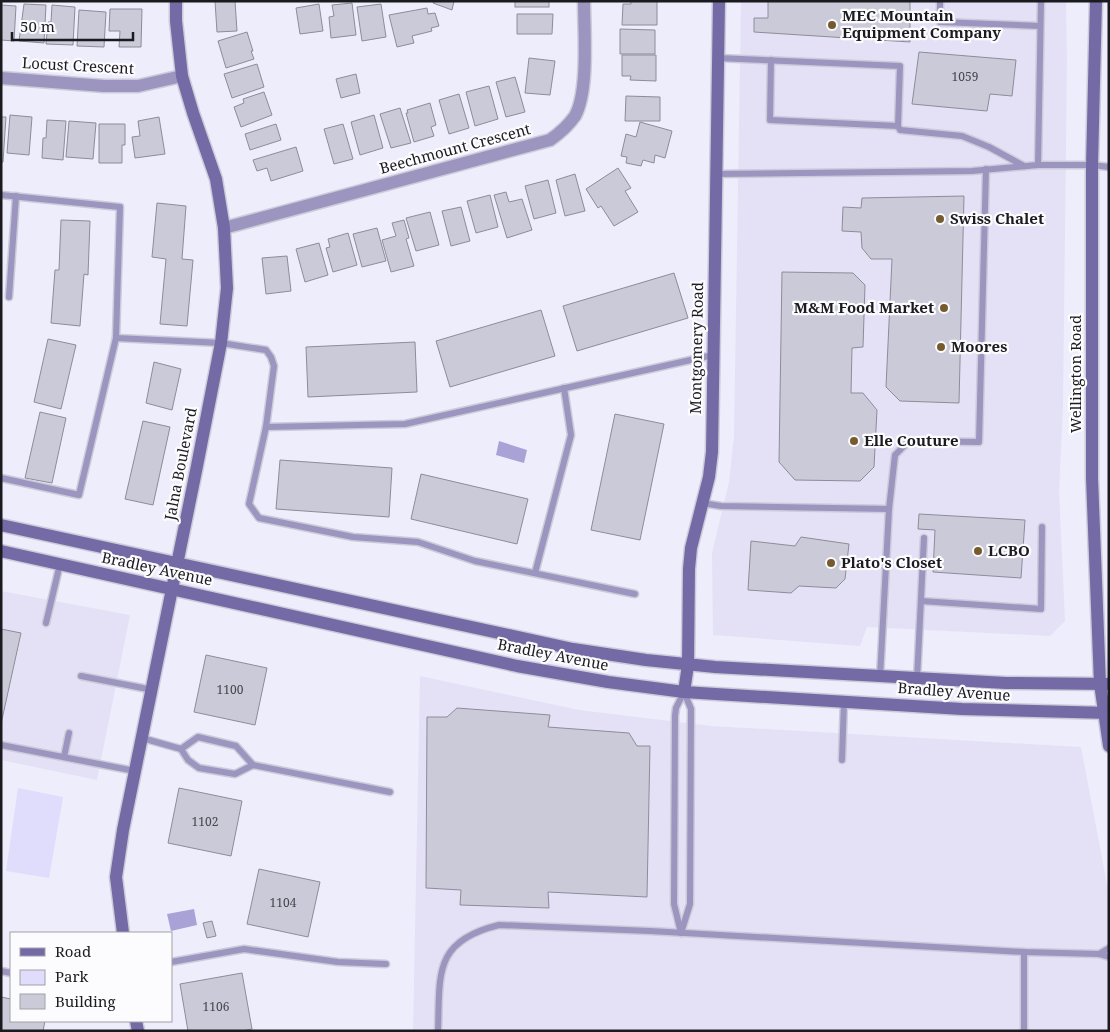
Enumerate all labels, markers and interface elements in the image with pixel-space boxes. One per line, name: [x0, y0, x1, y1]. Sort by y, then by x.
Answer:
place label: MEC Mountain Equipment Company: [842, 5, 1001, 42]
scale bar: [12, 10, 134, 42]
text: 50 m: [20, 16, 55, 36]
marker: MEC Mountain Equipment Company: [826, 19, 838, 31]
street label: Locust Crescent: [21, 52, 135, 78]
house number: 1059: [952, 68, 978, 85]
street label: Beechmount Crescent: [377, 118, 532, 178]
place label: Swiss Chalet: [950, 208, 1044, 228]
marker: Swiss Chalet: [934, 213, 946, 225]
street label: Montgomery Road: [685, 282, 707, 414]
place label: M&M Food Market: [794, 297, 934, 317]
marker: M&M Food Market: [938, 302, 950, 314]
street label: Wellington Road: [1065, 315, 1085, 433]
place label: Moores: [951, 336, 1007, 356]
marker: Moores: [935, 341, 947, 353]
street label: Jalna Boulevard: [159, 406, 201, 523]
place label: Elle Couture: [864, 430, 959, 450]
marker: Elle Couture: [848, 435, 860, 447]
place label: LCBO: [988, 540, 1030, 560]
marker: LCBO: [972, 545, 984, 557]
street label: Bradley Avenue: [100, 547, 215, 590]
place label: Plato's Closet: [841, 552, 942, 572]
marker: Plato's Closet: [825, 557, 837, 569]
street label: Bradley Avenue: [496, 633, 611, 675]
street label: Bradley Avenue: [897, 677, 1011, 705]
house number: 1100: [217, 681, 244, 698]
house number: 1102: [192, 813, 218, 830]
house number: 1104: [270, 894, 297, 911]
legend: [10, 932, 172, 1022]
text: Road: [55, 941, 91, 961]
text: Park: [55, 966, 89, 986]
text: Building: [55, 991, 116, 1011]
house number: 1106: [203, 998, 230, 1015]

